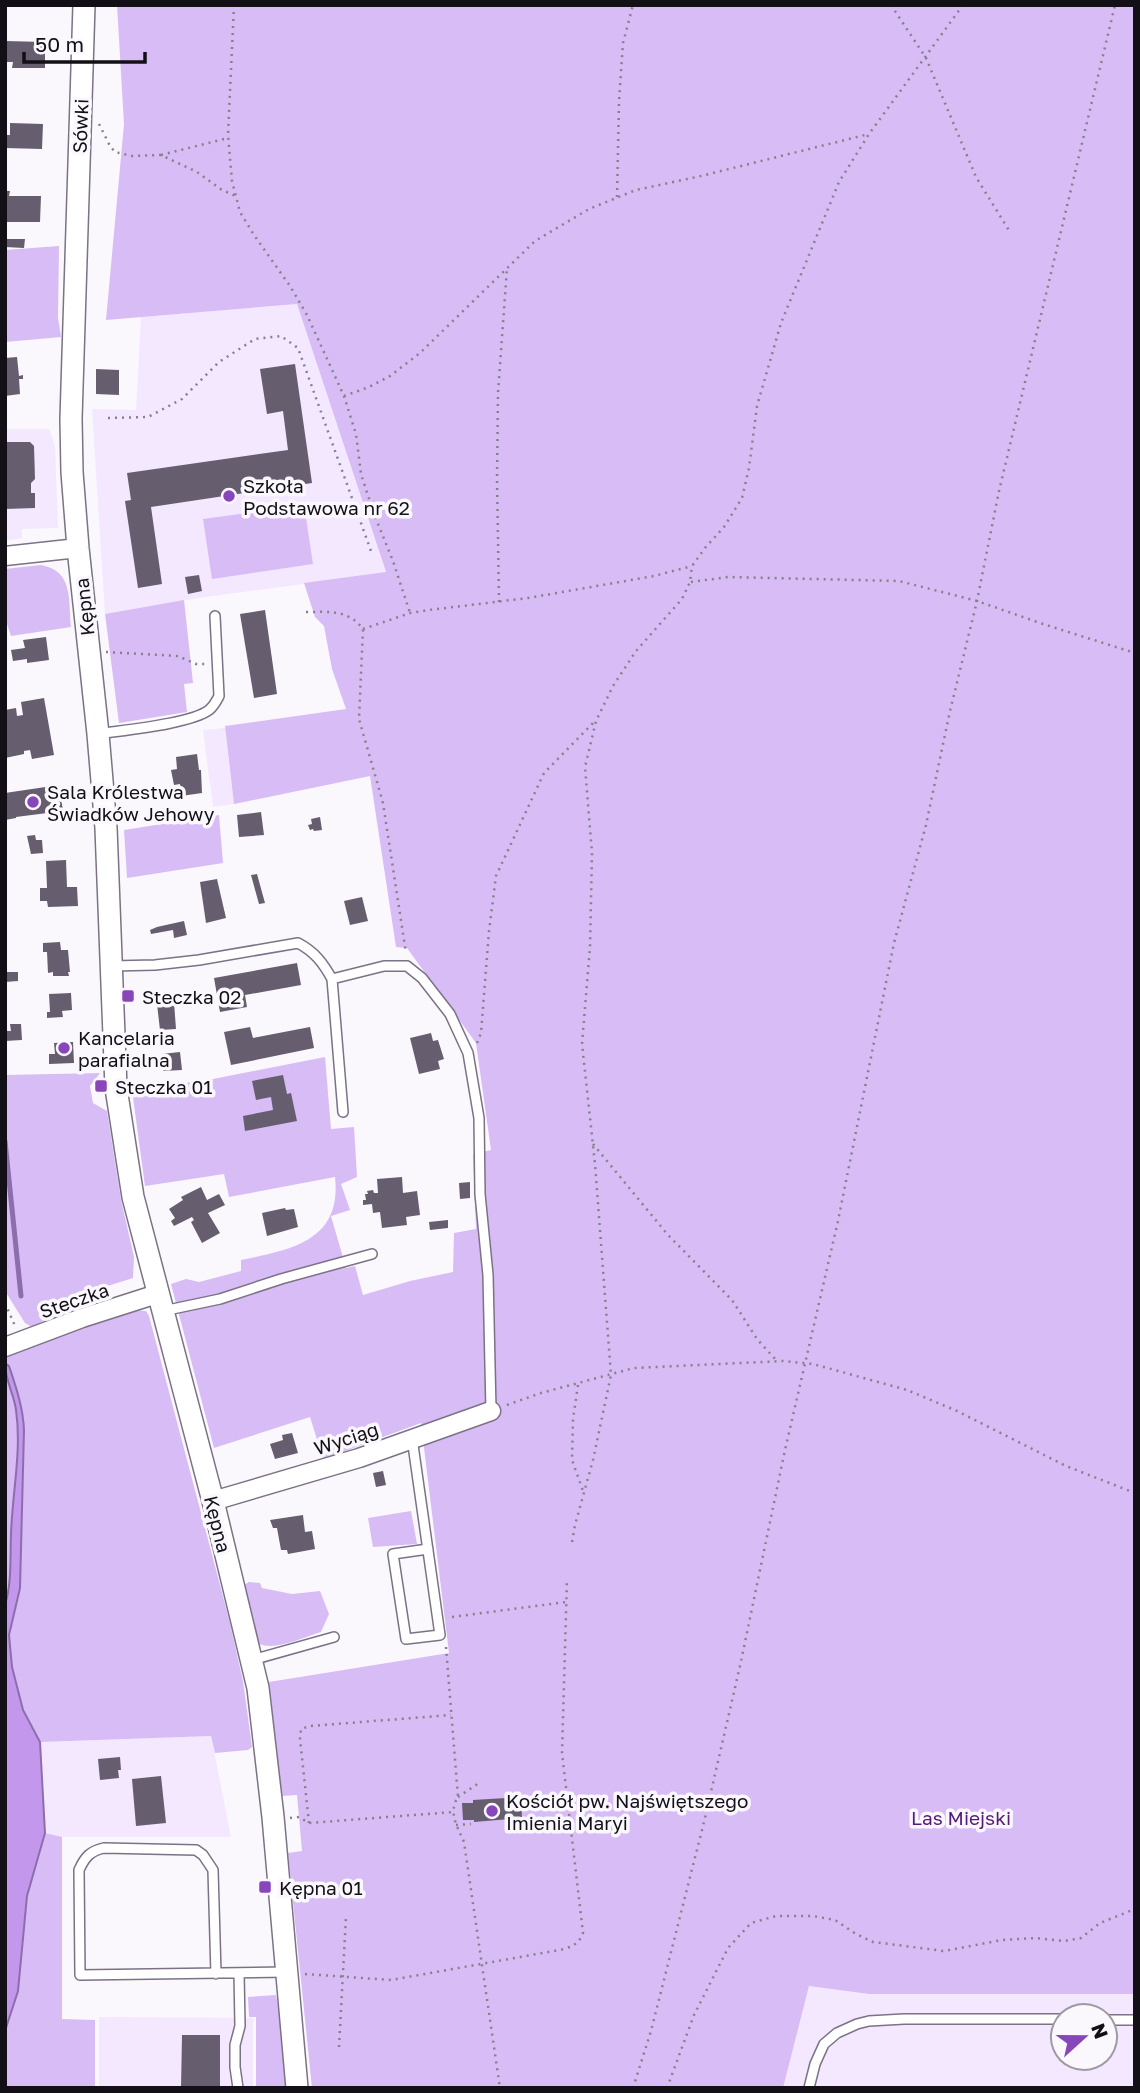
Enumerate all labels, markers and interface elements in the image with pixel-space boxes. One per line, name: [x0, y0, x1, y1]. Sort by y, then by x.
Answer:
scale bar: [24, 21, 145, 65]
text: 50 m: [35, 31, 84, 57]
street label: Sówki: [68, 98, 92, 154]
place label: Szkoła Podstawowa nr 62: [243, 474, 410, 519]
marker: Szkoła Podstawowa nr 62: [221, 488, 237, 504]
street label: Kępna: [70, 577, 98, 637]
place label: Sala Królestwa Świadków Jehowy: [47, 780, 215, 825]
marker: Sala Królestwa Świadków Jehowy: [25, 794, 41, 810]
place label: Steczka 02: [142, 985, 241, 1008]
marker: Steczka 02: [120, 988, 136, 1004]
place label: Kancelaria parafialna: [78, 1026, 175, 1071]
marker: Kancelaria parafialna: [56, 1040, 72, 1056]
place label: Steczka 01: [115, 1075, 212, 1098]
marker: Steczka 01: [93, 1078, 109, 1094]
street label: Steczka: [36, 1277, 112, 1323]
street label: Wyciąg: [311, 1417, 381, 1459]
street label: Kępna: [200, 1493, 236, 1555]
place label: Kościół pw. Najświętszego Imienia Maryi: [506, 1789, 748, 1834]
marker: Kościół pw. Najświętszego Imienia Maryi: [484, 1803, 500, 1819]
park label: Las Miejski: [911, 1806, 1011, 1829]
place label: Kępna 01: [279, 1876, 363, 1899]
marker: Kępna 01: [257, 1879, 273, 1895]
north arrow: [1049, 2002, 1119, 2072]
text: N: [1087, 2020, 1114, 2042]

